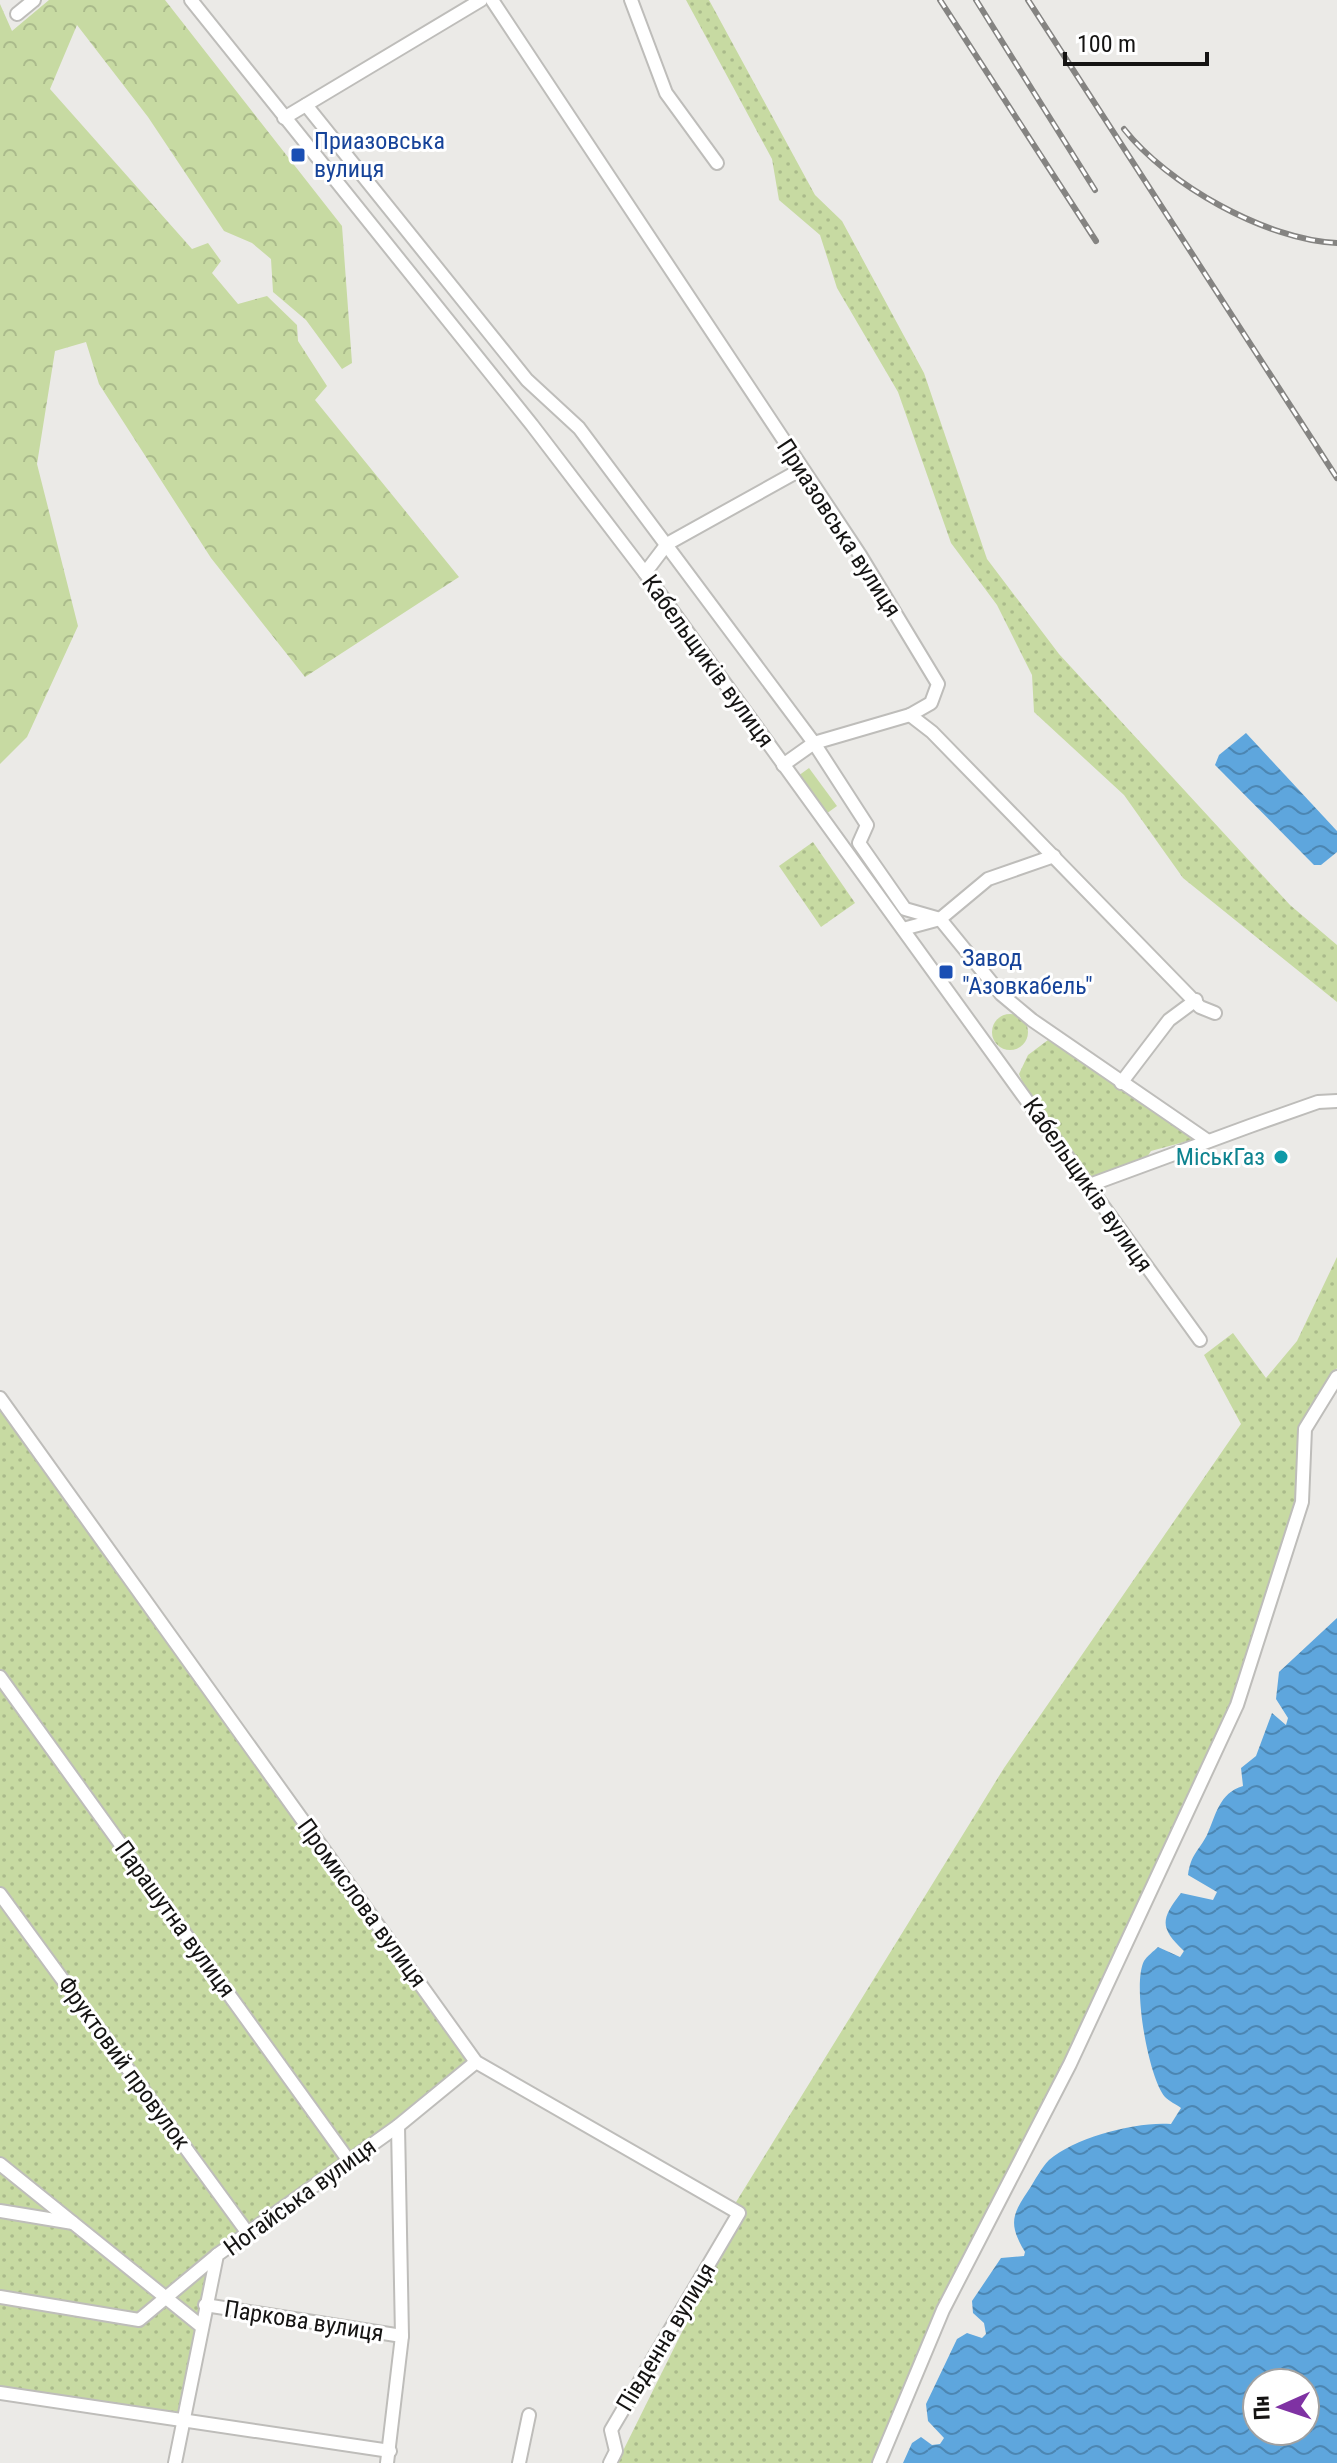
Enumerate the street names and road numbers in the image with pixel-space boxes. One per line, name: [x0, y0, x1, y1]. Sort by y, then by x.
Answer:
street label: Приазовська вулиця: [771, 434, 907, 622]
street label: Кабельщиків вулиця: [636, 569, 780, 753]
street label: Кабельщиків вулиця: [1017, 1093, 1159, 1277]
street label: Промислова вулиця: [292, 1813, 432, 1993]
street label: Парашутна вулиця: [109, 1835, 241, 2003]
street label: Фруктовий провулок: [52, 1971, 196, 2155]
street label: Ногайська вулиця: [219, 2133, 381, 2261]
street label: Південна вулиця: [611, 2258, 721, 2416]
street label: Паркова вулиця: [222, 2295, 386, 2347]

